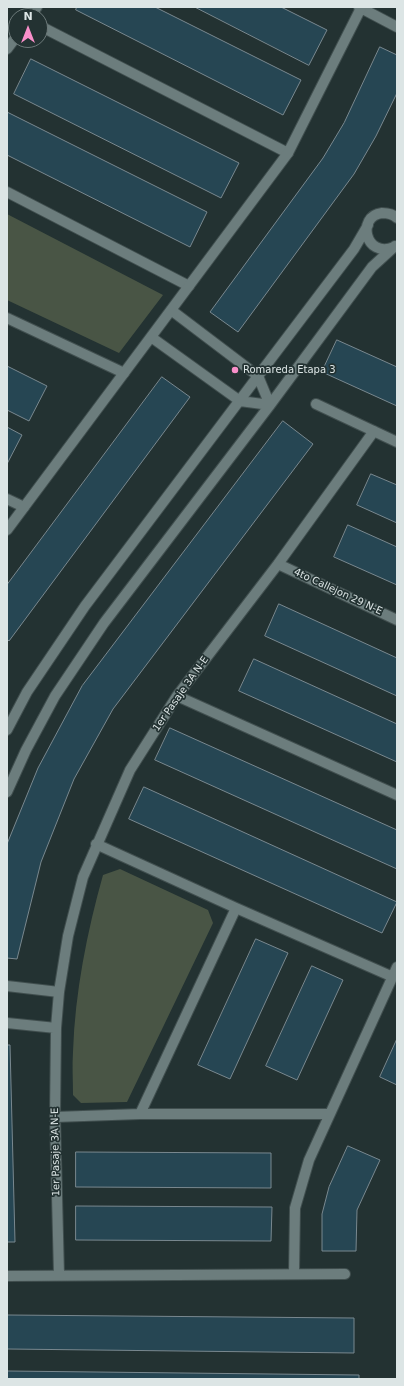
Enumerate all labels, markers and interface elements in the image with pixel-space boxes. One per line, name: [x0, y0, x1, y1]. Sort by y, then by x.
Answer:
north arrow: [8, 8, 48, 48]
text: N: [23, 10, 33, 23]
place label: Romareda Etapa 3: [243, 364, 336, 376]
marker: Romareda Etapa 3: [230, 365, 240, 375]
street label: 4to Callejon 29 N-E: [292, 566, 384, 618]
street label: 1er Pasaje 3A N-E: [151, 654, 211, 734]
street label: 1er Pasaje 3A N-E: [49, 1108, 63, 1196]

